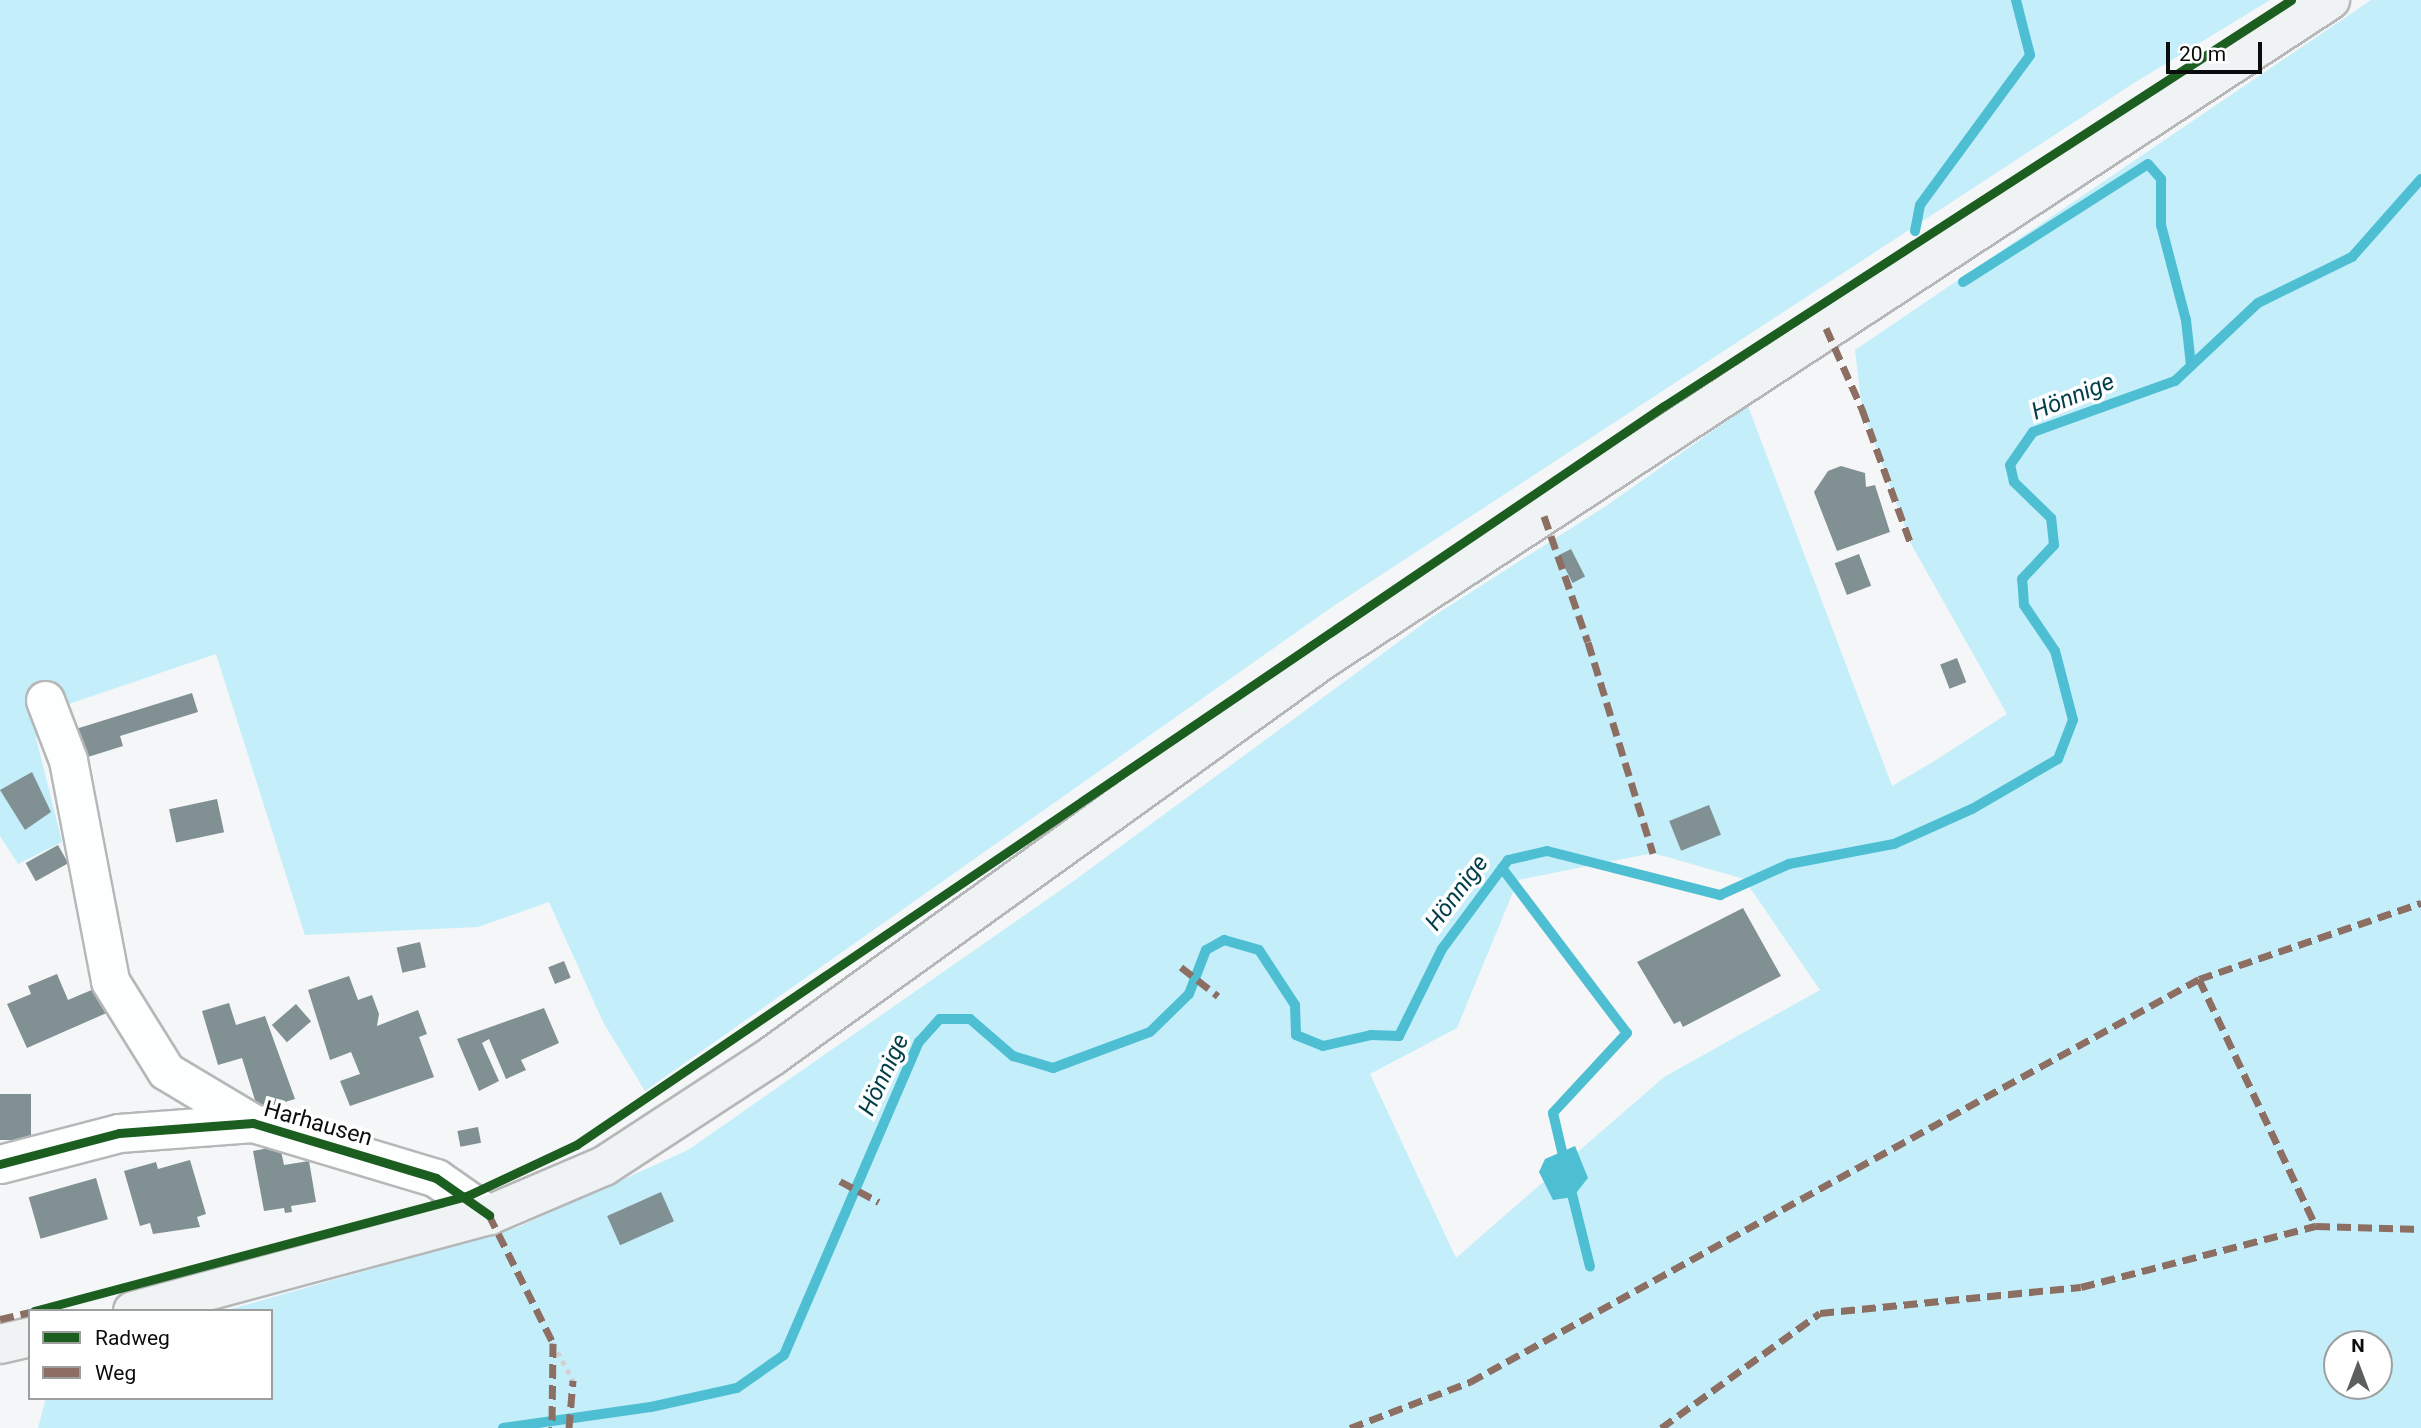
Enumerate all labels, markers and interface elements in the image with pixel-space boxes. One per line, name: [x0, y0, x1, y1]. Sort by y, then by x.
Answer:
scale bar: [2169, 28, 2265, 72]
text: 20 m: [2179, 42, 2226, 66]
water label: Hönnige: [2027, 367, 2119, 427]
water label: Hönnige: [1419, 850, 1495, 936]
water label: Hönnige: [853, 1030, 915, 1120]
street label: Harhausen: [261, 1095, 375, 1153]
legend: [28, 1309, 273, 1400]
text: Radweg: [95, 1326, 170, 1350]
north arrow: [2323, 1330, 2393, 1400]
text: N: [2351, 1334, 2365, 1357]
text: Weg: [95, 1361, 136, 1385]

